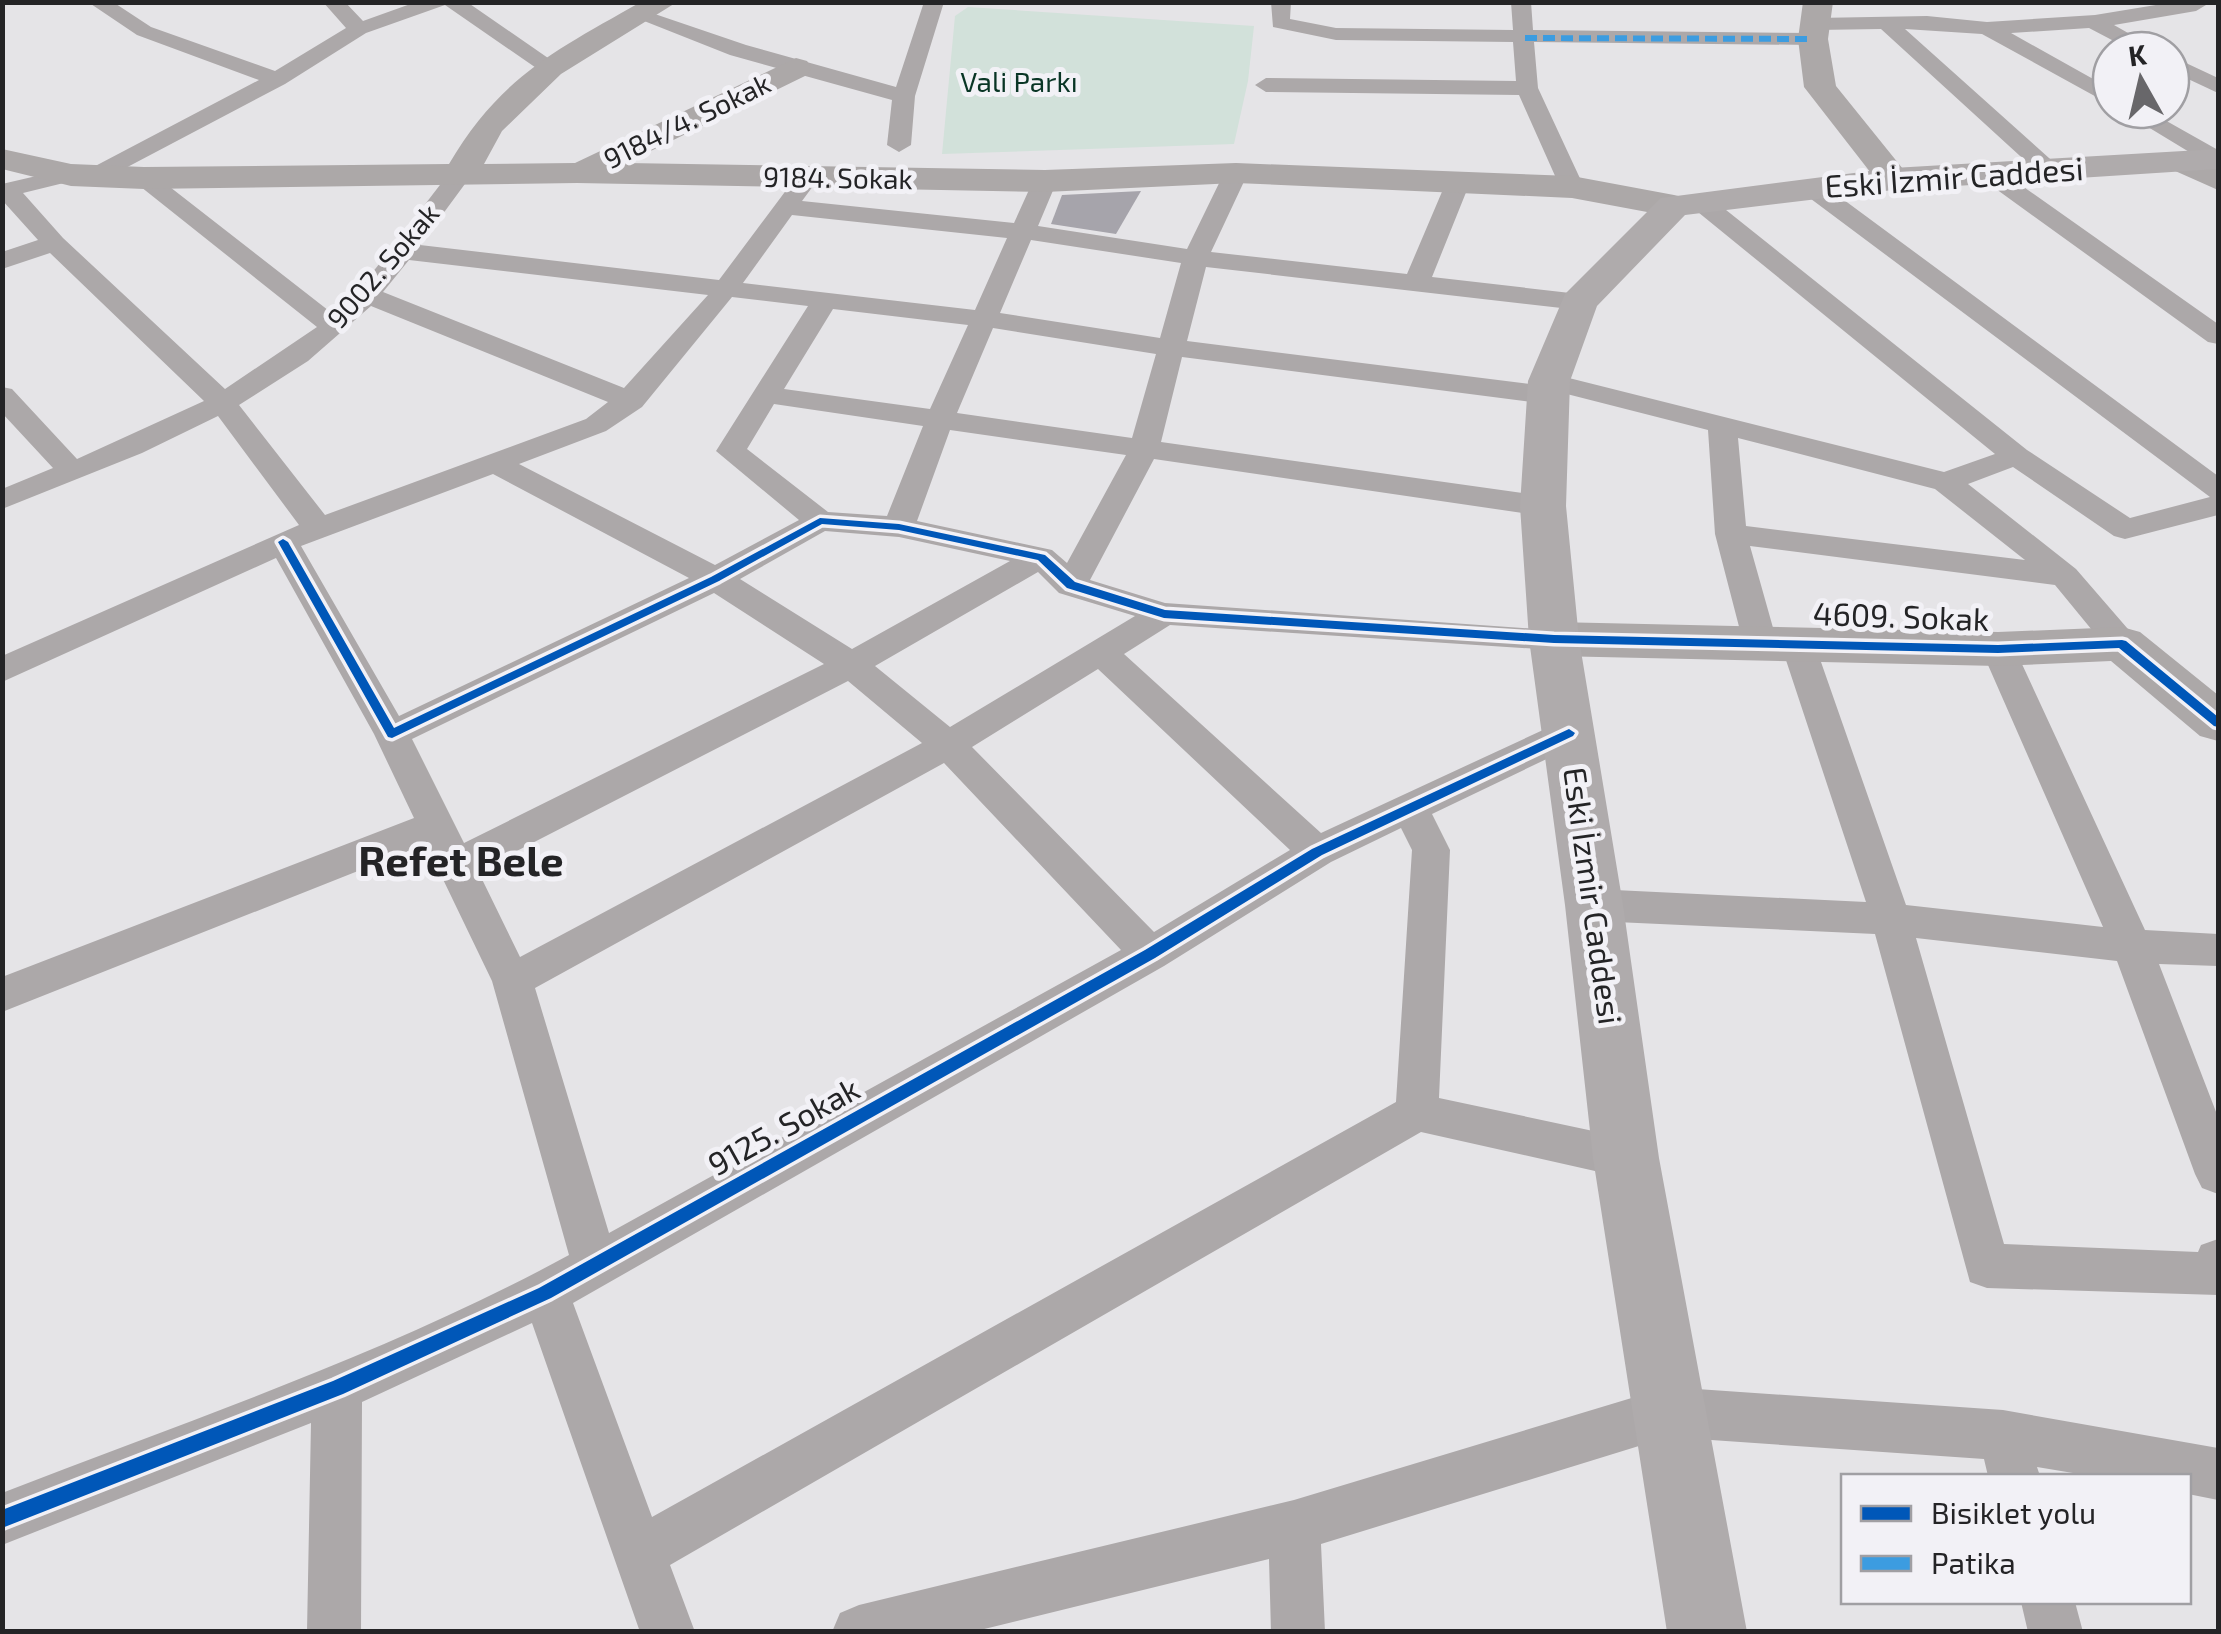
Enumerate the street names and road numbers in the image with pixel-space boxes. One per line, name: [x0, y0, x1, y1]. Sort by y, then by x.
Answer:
street label: 9184/4. Sokak: [598, 65, 775, 175]
street label: Eski İzmir Caddesi: [1823, 148, 2085, 204]
street label: 9184. Sokak: [763, 159, 913, 195]
street label: 9002. Sokak: [319, 196, 445, 334]
street label: 4609. Sokak: [1812, 593, 1990, 637]
street label: Eski İzmir Caddesi: [1557, 765, 1631, 1027]
street label: 9125. Sokak: [701, 1068, 865, 1182]

